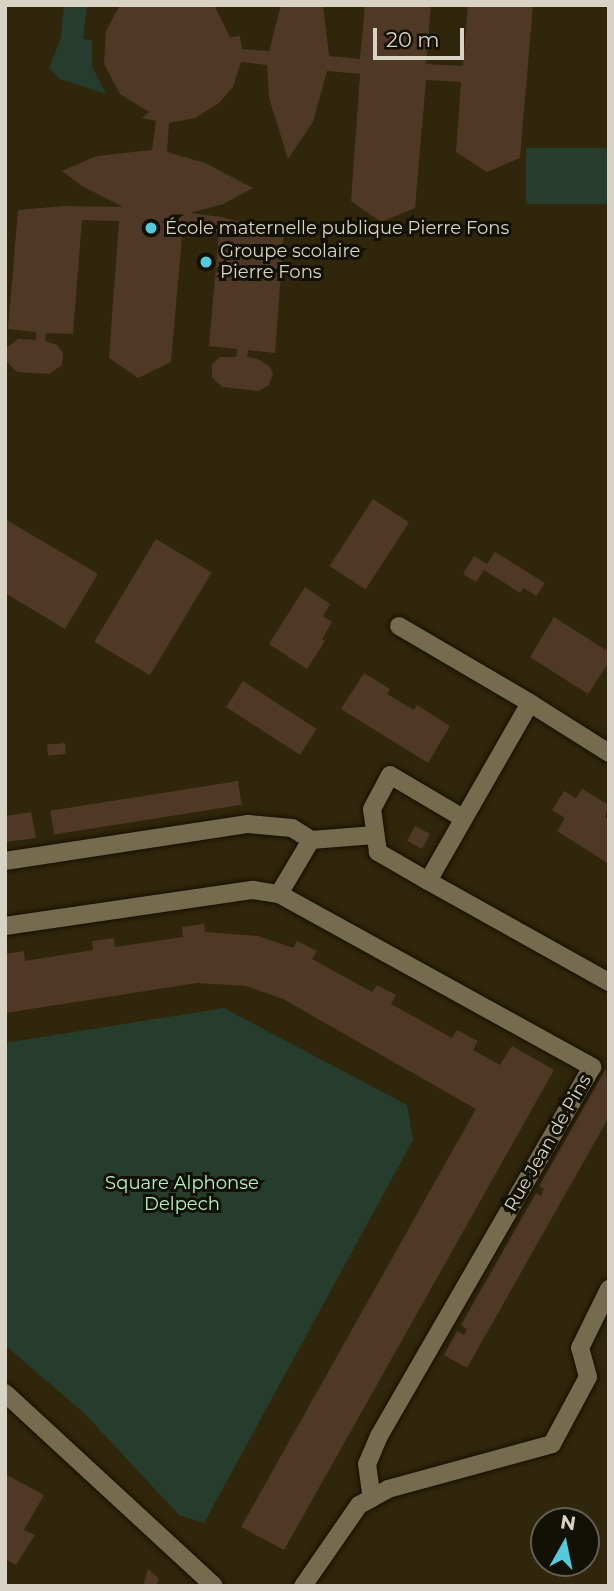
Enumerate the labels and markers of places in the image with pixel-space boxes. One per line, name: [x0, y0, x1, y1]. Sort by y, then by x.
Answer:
place label: École maternelle publique Pierre Fons: [165, 217, 509, 239]
marker: École maternelle publique Pierre Fons: [143, 220, 159, 236]
place label: Groupe scolaire Pierre Fons: [220, 241, 360, 284]
marker: Groupe scolaire Pierre Fons: [198, 254, 214, 270]

